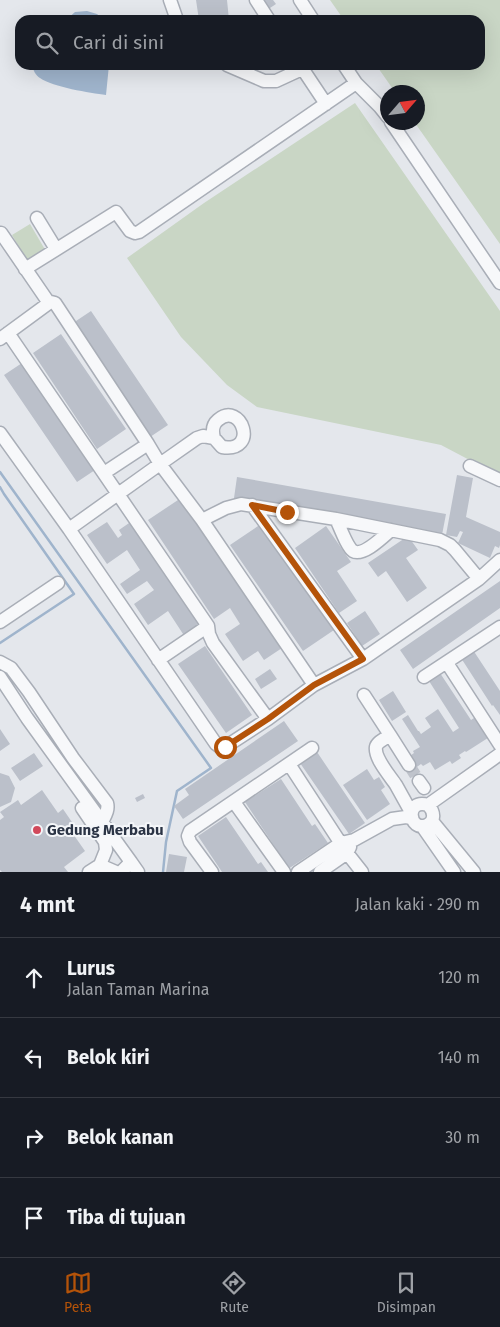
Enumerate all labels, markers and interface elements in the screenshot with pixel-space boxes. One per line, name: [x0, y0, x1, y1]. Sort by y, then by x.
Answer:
search box: [15, 15, 485, 70]
icon: search: [33, 29, 61, 57]
text: Cari di sini: [73, 31, 164, 54]
north arrow: [380, 85, 425, 130]
route end: [276, 501, 299, 524]
route start: [214, 736, 237, 759]
place label: Gedung Merbabu: [47, 821, 164, 839]
marker: Gedung Merbabu: [31, 824, 43, 836]
text: 4 mnt: [20, 892, 75, 918]
text: Jalan kaki · 290 m: [355, 895, 480, 914]
text: Lurus: [67, 957, 115, 980]
icon: ahead: [20, 964, 48, 992]
text: 120 m: [438, 968, 480, 987]
text: Jalan Taman Marina: [67, 980, 209, 999]
icon: left: [20, 1044, 48, 1072]
text: Belok kiri: [67, 1046, 150, 1069]
text: 140 m: [438, 1048, 480, 1067]
icon: right: [20, 1124, 48, 1152]
text: Belok kanan: [67, 1126, 174, 1149]
text: 30 m: [445, 1128, 480, 1147]
icon: arrive: [20, 1204, 48, 1232]
text: Tiba di tujuan: [67, 1206, 186, 1229]
tab: Peta: [64, 1269, 92, 1316]
tab: Rute: [220, 1269, 249, 1316]
tab: Disimpan: [377, 1269, 436, 1316]

